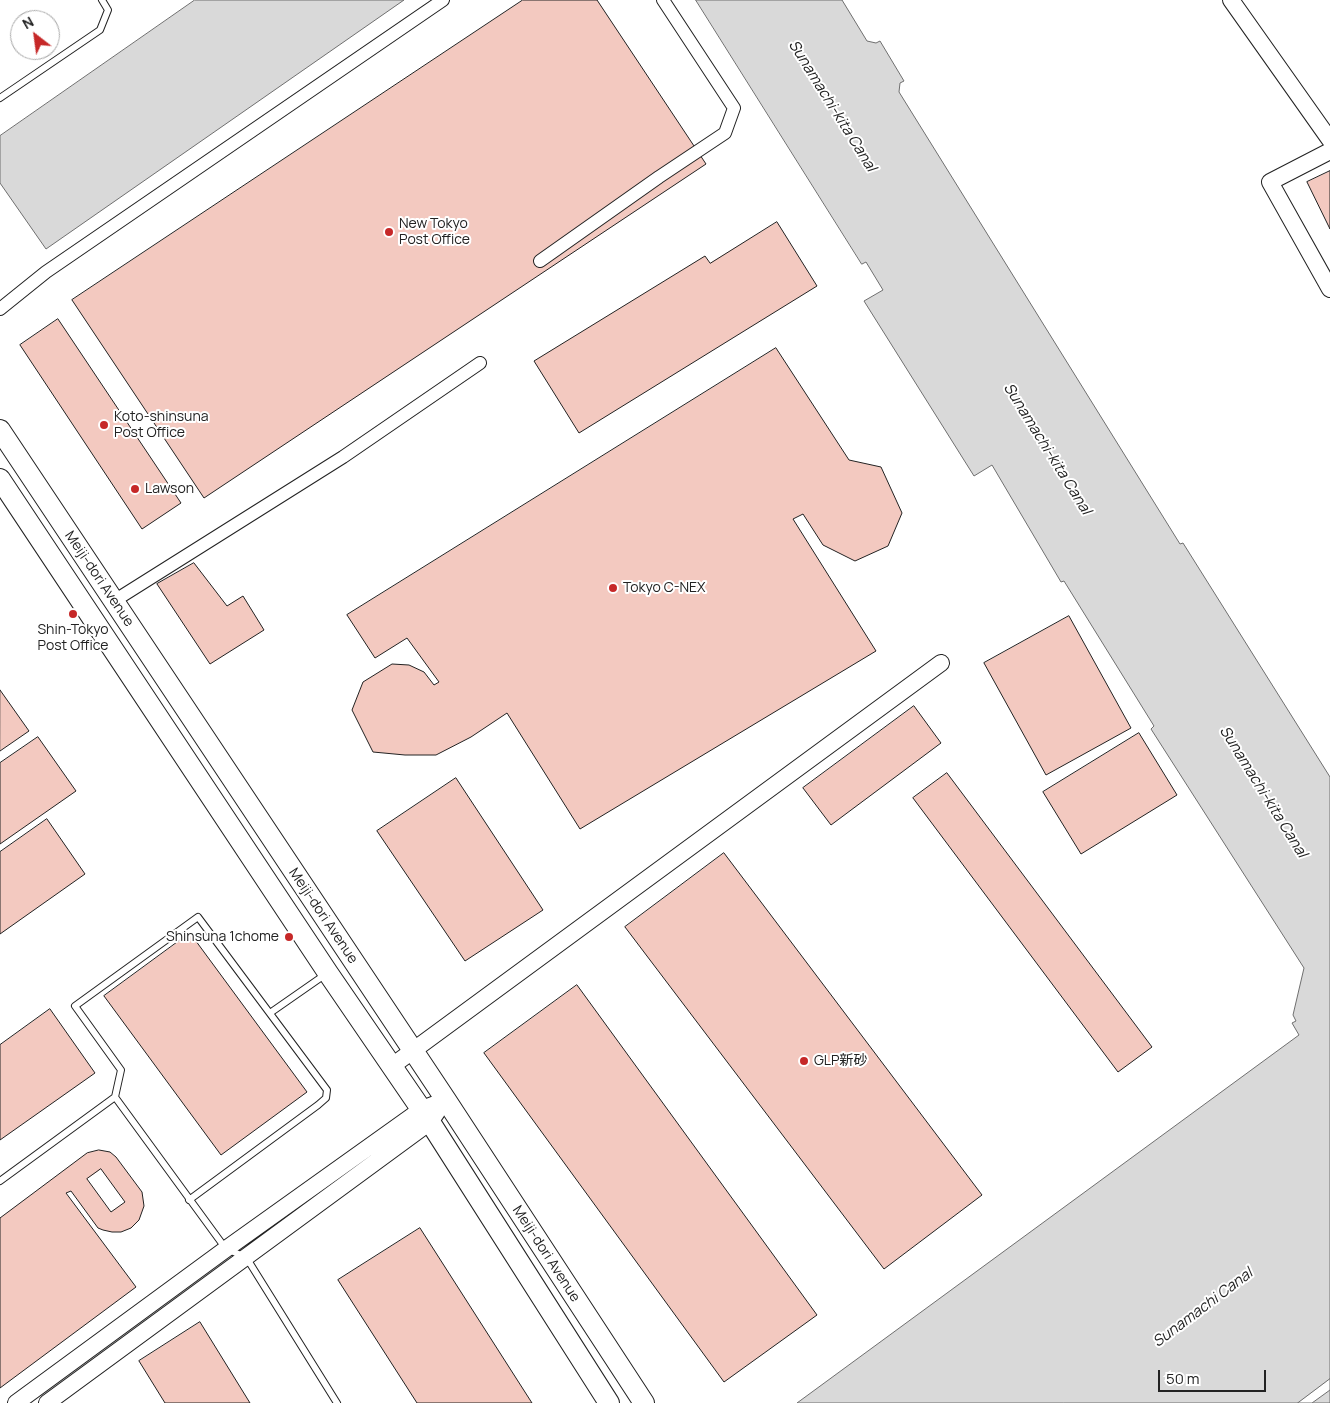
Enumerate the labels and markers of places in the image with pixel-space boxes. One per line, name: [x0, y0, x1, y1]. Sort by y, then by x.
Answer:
place label: New Tokyo Post Office: [399, 216, 470, 248]
marker: New Tokyo Post Office: [383, 226, 395, 238]
place label: Koto-shinsuna Post Office: [114, 409, 209, 442]
marker: Koto-shinsuna Post Office: [98, 419, 110, 431]
place label: Lawson: [145, 481, 194, 497]
marker: Lawson: [129, 483, 141, 495]
place label: Tokyo C-NEX: [623, 580, 706, 596]
marker: Tokyo C-NEX: [607, 582, 619, 594]
marker: Shin-Tokyo Post Office: [67, 608, 79, 620]
place label: Shin-Tokyo Post Office: [37, 622, 109, 654]
place label: Shinsuna 1chome: [166, 929, 279, 945]
marker: Shinsuna 1chome: [283, 931, 295, 943]
place label: GLP新砂: [814, 1053, 867, 1069]
marker: GLP新砂: [798, 1055, 810, 1067]

